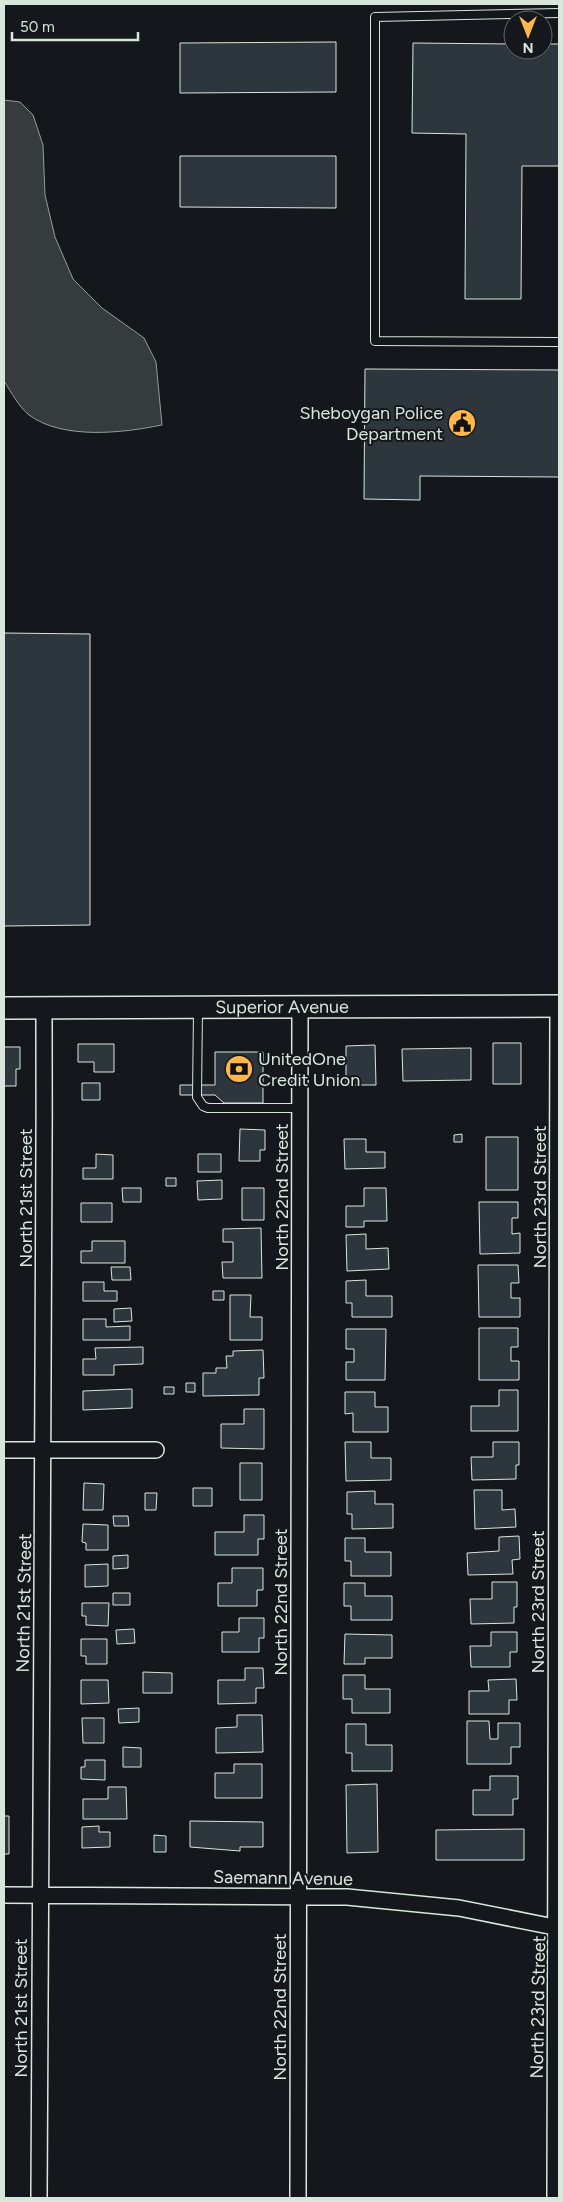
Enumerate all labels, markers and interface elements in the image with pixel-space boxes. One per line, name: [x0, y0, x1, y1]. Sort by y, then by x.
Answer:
scale bar: [12, 10, 139, 42]
north arrow: [503, 10, 553, 60]
text: 50 m: [20, 18, 55, 36]
text: N: [523, 39, 533, 56]
place label: Sheboygan Police Department: [299, 402, 443, 445]
public building icon: Sheboygan Police Department: [447, 408, 477, 438]
street label: Superior Avenue: [215, 996, 349, 1018]
place label: UnitedOne Credit Union: [258, 1048, 360, 1091]
bank icon: UnitedOne Credit Union: [224, 1054, 254, 1084]
street label: North 22nd Street: [271, 1123, 293, 1271]
street label: North 23rd Street: [529, 1125, 551, 1269]
street label: North 21st Street: [15, 1128, 37, 1268]
street label: North 22nd Street: [270, 1528, 292, 1676]
street label: North 23rd Street: [527, 1530, 549, 1674]
street label: North 21st Street: [12, 1533, 36, 1673]
street label: Saemann Avenue: [213, 1866, 353, 1890]
street label: North 22nd Street: [269, 1933, 291, 2081]
street label: North 23rd Street: [526, 1935, 550, 2079]
street label: North 21st Street: [10, 1938, 32, 2078]

